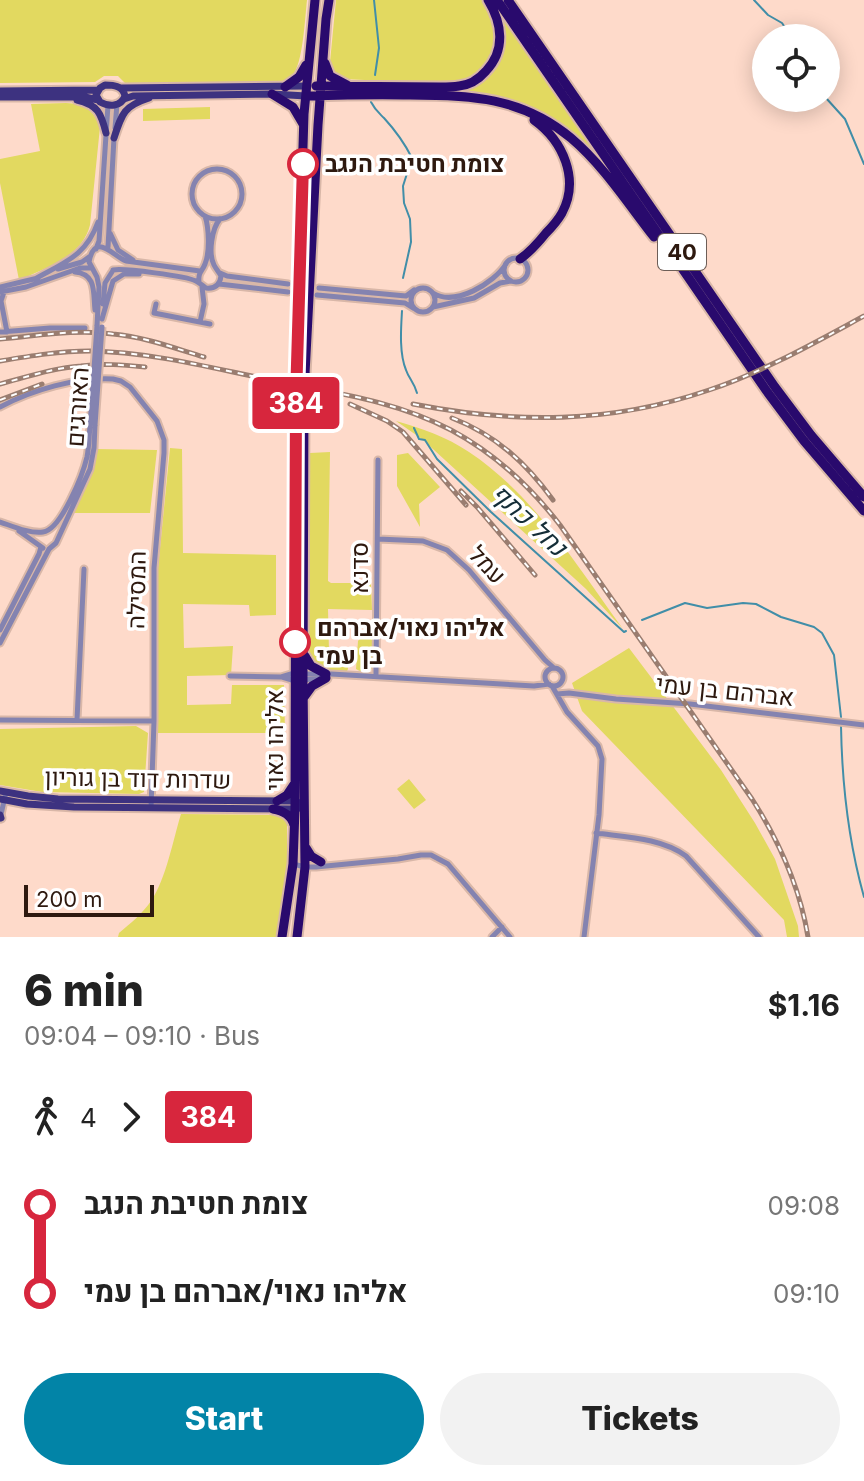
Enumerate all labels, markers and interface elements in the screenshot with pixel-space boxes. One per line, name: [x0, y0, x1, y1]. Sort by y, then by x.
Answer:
map controls: [752, 24, 840, 112]
button: locate: [752, 24, 840, 112]
marker: צומת חטיבת הנגב: [288, 149, 318, 179]
place label: צומת חטיבת הנגב: [325, 149, 504, 178]
road number: 40: [658, 234, 706, 270]
street label: האורגים: [60, 366, 95, 448]
line badge: 384: [250, 377, 342, 429]
text: 384: [268, 386, 324, 420]
water label: נחל כתף: [485, 477, 575, 563]
street label: עמל: [463, 540, 512, 590]
street label: סדנא: [345, 542, 374, 594]
street label: המסילה: [121, 551, 152, 629]
place label: אליהו נאוי/אברהם בן עמי: [317, 613, 505, 670]
marker: אליהו נאוי/אברהם בן עמי: [280, 627, 310, 657]
street label: אברהם בן עמי: [655, 669, 795, 712]
street label: אליהו נאוי: [260, 689, 289, 791]
street label: שדרות דוד בן גוריון: [44, 762, 232, 795]
scale bar: [24, 881, 154, 917]
text: 200 m: [36, 886, 103, 912]
text: 6 min: [24, 963, 144, 1017]
text: $1.16: [768, 987, 840, 1023]
text: 09:04 – 09:10 · Bus: [24, 1020, 260, 1051]
icon: walk: [24, 1095, 68, 1139]
icon: forward: [109, 1095, 153, 1139]
text: 384: [181, 1100, 236, 1134]
text: 4: [80, 1102, 97, 1133]
text: צומת חטיבת הנגב: [84, 1185, 308, 1221]
text: 09:08: [767, 1190, 840, 1221]
text: אליהו נאוי/אברהם בן עמי: [84, 1273, 407, 1309]
text: 09:10: [773, 1278, 840, 1309]
button: Start: [24, 1373, 424, 1465]
button: Tickets: [440, 1373, 840, 1465]

